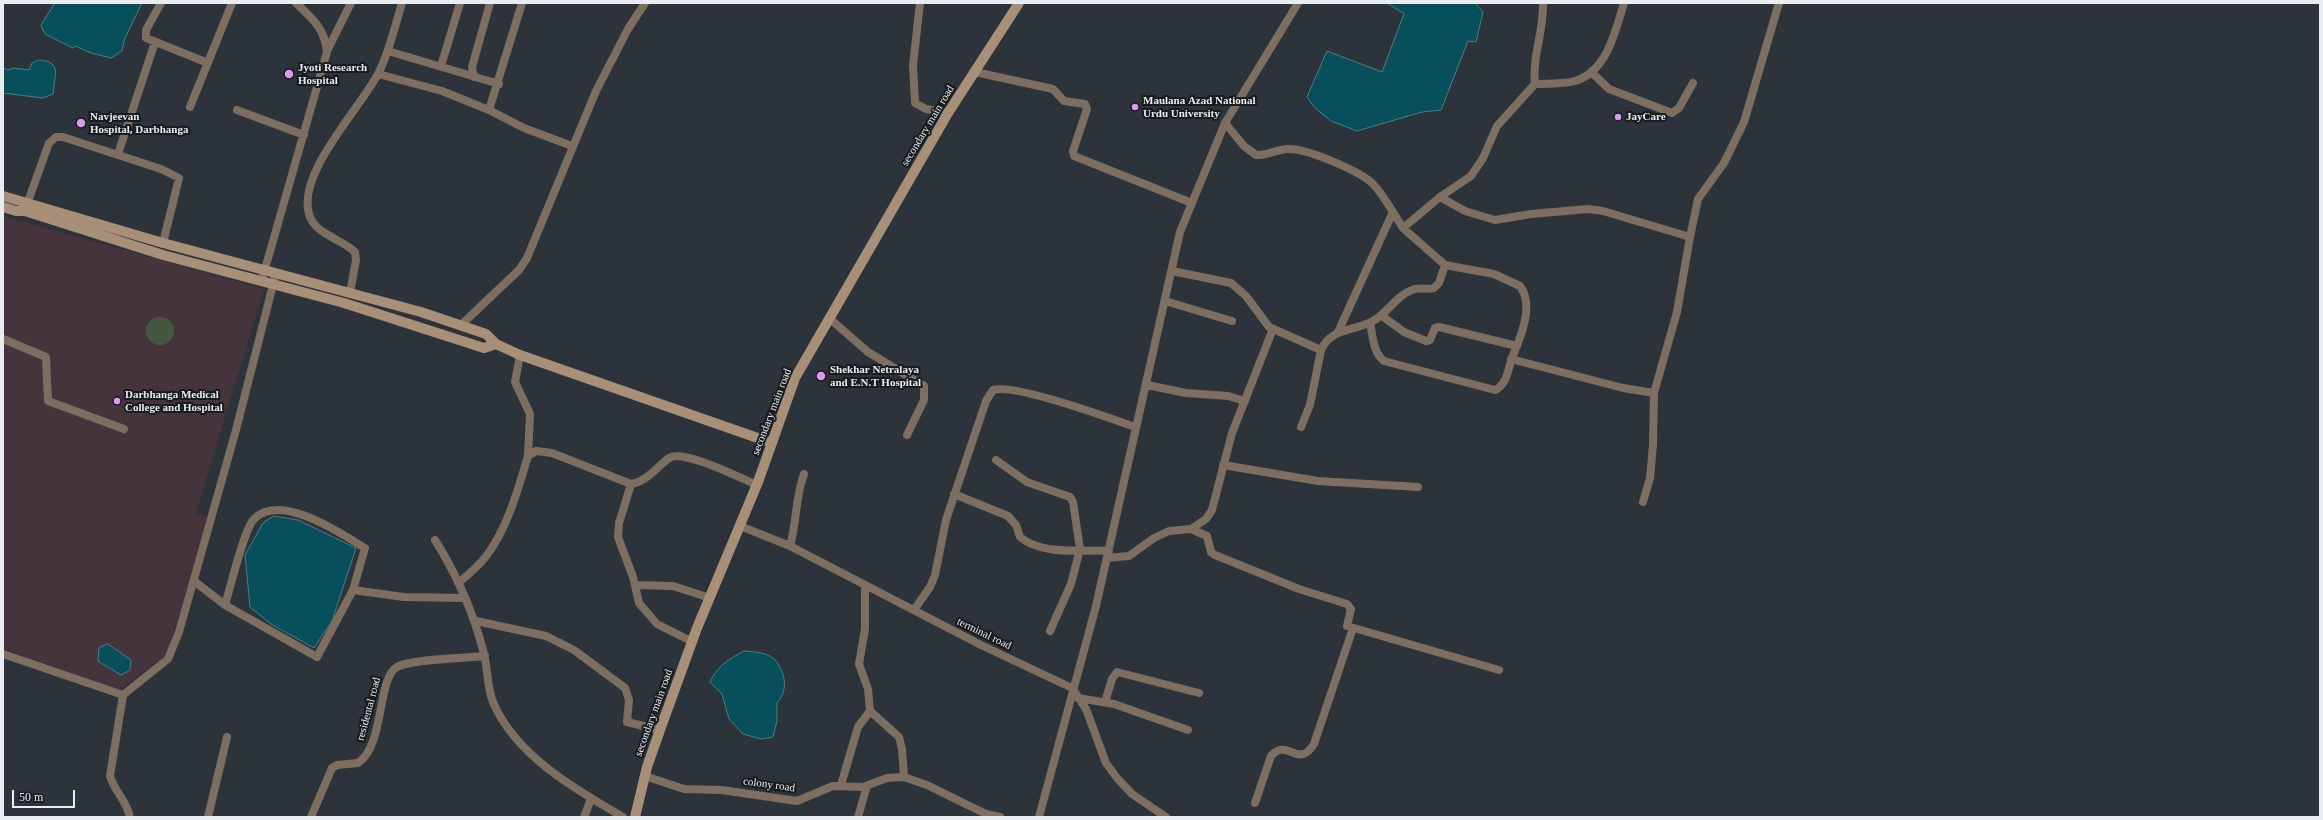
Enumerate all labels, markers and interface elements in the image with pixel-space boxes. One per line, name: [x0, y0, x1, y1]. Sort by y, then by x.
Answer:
place label: Jyoti Research Hospital: [298, 61, 367, 87]
marker: Jyoti Research Hospital: [283, 68, 295, 80]
street label: secondary main road: [899, 83, 957, 169]
place label: Maulana Azad National Urdu University: [1143, 94, 1255, 120]
marker: Maulana Azad National Urdu University: [1130, 102, 1140, 112]
place label: Navjeevan Hospital, Darbhanga: [90, 110, 188, 136]
place label: JayCare: [1626, 110, 1666, 124]
marker: JayCare: [1613, 112, 1623, 122]
marker: Navjeevan Hospital, Darbhanga: [75, 117, 87, 129]
place label: Shekhar Netralaya and E.N.T Hospital: [830, 363, 921, 389]
street label: secondary main road: [749, 367, 795, 457]
marker: Shekhar Netralaya and E.N.T Hospital: [815, 370, 827, 382]
place label: Darbhanga Medical College and Hospital: [125, 388, 223, 414]
marker: Darbhanga Medical College and Hospital: [112, 396, 122, 406]
street label: terminal road: [955, 615, 1013, 653]
street label: secondary main road: [632, 668, 676, 758]
street label: residental road: [354, 676, 384, 742]
street label: colony road: [742, 775, 796, 795]
scale bar: [14, 782, 77, 808]
text: 50 m: [19, 790, 43, 804]

